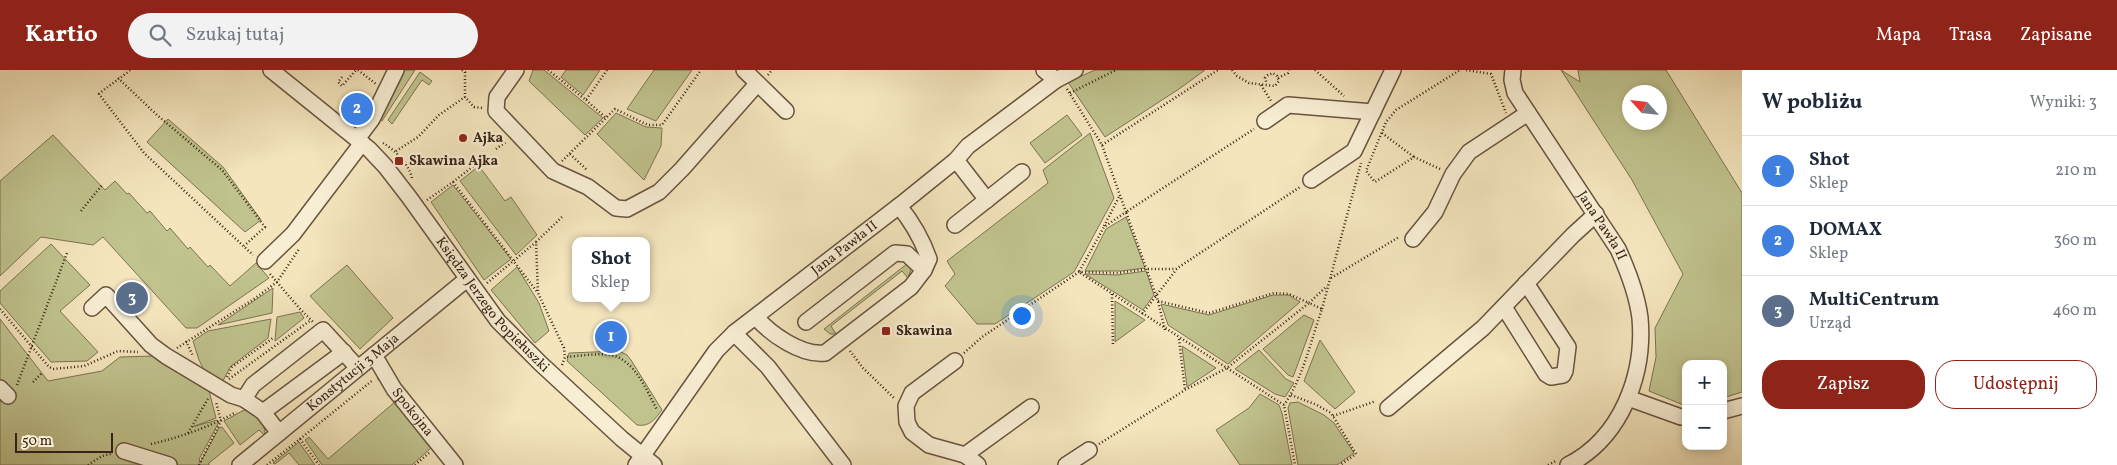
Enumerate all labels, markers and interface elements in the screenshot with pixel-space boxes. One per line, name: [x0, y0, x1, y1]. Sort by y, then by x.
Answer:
search box: [128, 13, 478, 58]
text: Kartio: [25, 18, 98, 52]
icon: search: [146, 21, 174, 49]
text: Szukaj tutaj: [186, 22, 284, 48]
text: Mapa: [1876, 23, 1921, 48]
text: Trasa: [1949, 23, 1992, 48]
text: Zapisane: [2020, 23, 2092, 48]
north arrow: [1622, 85, 1667, 130]
text: W pobliżu: [1762, 88, 1862, 117]
pin: 2: [341, 90, 373, 128]
text: Wyniki: 3: [2030, 92, 2097, 114]
place label: Ajka: [473, 129, 503, 148]
marker: Ajka: [457, 132, 469, 144]
text: Shot: [1809, 147, 1850, 173]
place label: Skawina Ajka: [409, 152, 499, 171]
marker: Skawina Ajka: [393, 155, 405, 167]
text: 1: [1775, 160, 1781, 182]
text: 210 m: [2055, 160, 2097, 182]
text: Sklep: [1809, 173, 1848, 195]
street label: Jana Pawła II: [1573, 187, 1631, 263]
street label: Jana Pawła II: [807, 216, 882, 280]
text: DOMAX: [1809, 217, 1882, 243]
text: 2: [1774, 230, 1782, 252]
text: 360 m: [2054, 230, 2097, 252]
street label: Księdza Jerzego Popiełuszki: [431, 233, 554, 377]
popup: [572, 237, 650, 302]
text: Sklep: [1809, 243, 1848, 265]
text: Shot: [591, 246, 631, 272]
text: Sklep: [591, 272, 630, 294]
pin: 3: [116, 279, 148, 317]
text: MultiCentrum: [1809, 287, 1939, 313]
text: 3: [1774, 300, 1782, 322]
text: 460 m: [2053, 300, 2097, 322]
your location: [1009, 303, 1035, 329]
text: Urząd: [1809, 313, 1852, 335]
pin: 1: [595, 318, 627, 356]
place label: Skawina: [896, 322, 953, 341]
marker: Skawina: [880, 325, 892, 337]
street label: Konstytucji 3 Maja: [303, 329, 403, 416]
map controls: [1682, 360, 1727, 450]
button: +: [1682, 360, 1727, 405]
button: Zapisz: [1762, 360, 1925, 409]
button: Udostępnij: [1935, 360, 2097, 409]
street label: Spokojna: [387, 384, 438, 440]
button: −: [1682, 405, 1727, 450]
scale bar: [15, 430, 112, 453]
text: 50 m: [22, 432, 52, 451]

